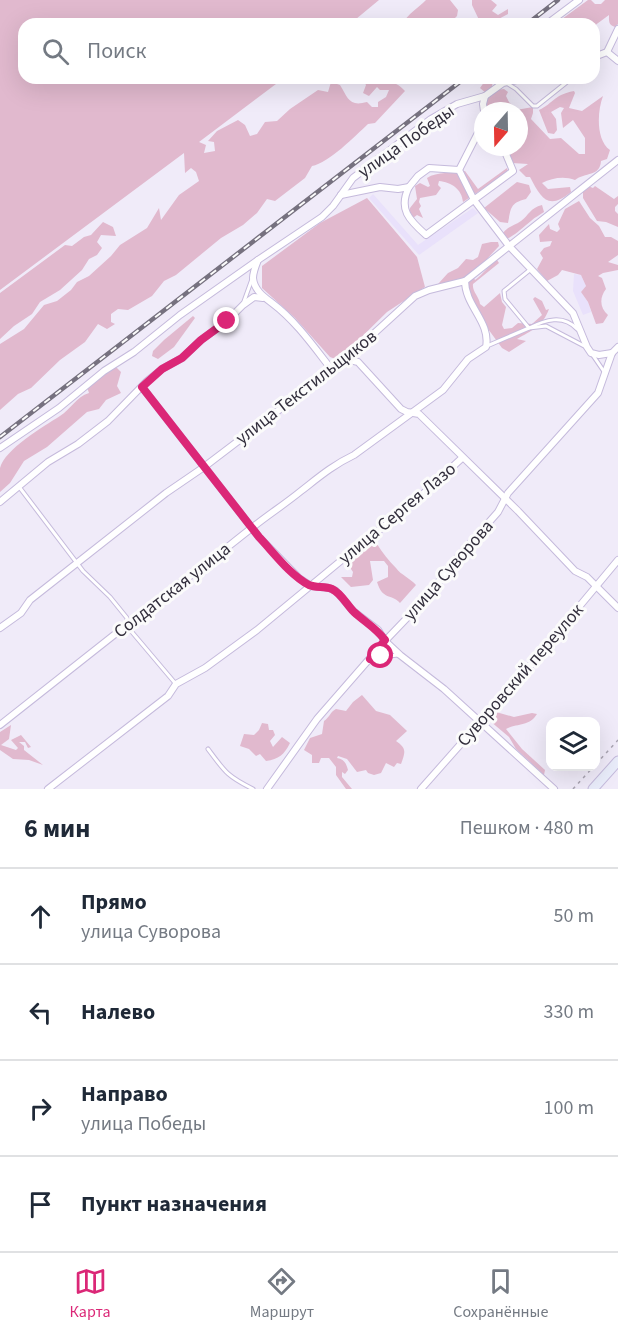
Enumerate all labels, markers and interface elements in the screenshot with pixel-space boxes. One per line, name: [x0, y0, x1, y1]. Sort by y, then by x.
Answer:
search box: [18, 18, 600, 84]
icon: search: [39, 35, 72, 68]
text: Поиск: [87, 35, 146, 67]
street label: улица Победы: [353, 99, 460, 184]
north arrow: [474, 102, 528, 156]
route end: [213, 307, 239, 333]
street label: улица Текстильщиков: [230, 324, 382, 451]
street label: улица Сергея Лазо: [333, 457, 462, 570]
street label: улица Суворова: [398, 515, 499, 626]
street label: Солдатская улица: [109, 537, 236, 644]
street label: Суворовский переулок: [451, 599, 589, 752]
route start: [367, 642, 393, 668]
map controls: [546, 717, 600, 771]
button: layers: [546, 717, 600, 771]
text: 6 мин: [24, 810, 90, 847]
text: Пешком · 480 m: [460, 814, 594, 842]
text: Прямо: [81, 886, 147, 918]
icon: ahead: [24, 900, 57, 933]
text: 50 m: [554, 902, 594, 930]
text: улица Суворова: [81, 918, 221, 946]
icon: left: [24, 996, 57, 1029]
text: Налево: [81, 996, 155, 1028]
text: 330 m: [544, 998, 594, 1026]
text: Направо: [81, 1078, 168, 1110]
icon: right: [24, 1092, 57, 1125]
text: 100 m: [544, 1094, 594, 1122]
text: улица Победы: [81, 1110, 206, 1138]
icon: arrive: [24, 1188, 57, 1221]
text: Пункт назначения: [81, 1188, 267, 1220]
tab: Карта: [70, 1265, 111, 1323]
tab: Маршрут: [250, 1265, 314, 1323]
tab: Сохранённые: [453, 1265, 548, 1323]

